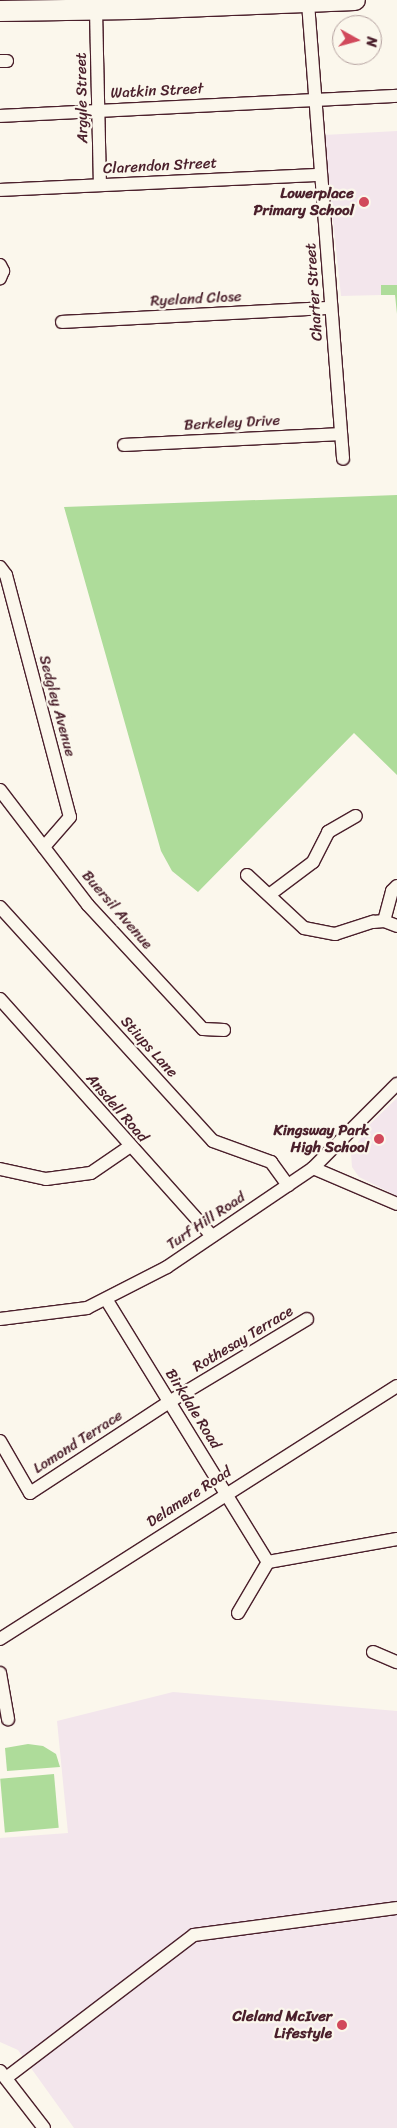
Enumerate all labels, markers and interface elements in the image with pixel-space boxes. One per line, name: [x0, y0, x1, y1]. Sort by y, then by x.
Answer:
north arrow: [332, 15, 382, 65]
text: N: [358, 35, 384, 48]
street label: Argyle Street: [72, 52, 92, 144]
street label: Watkin Street: [110, 80, 204, 102]
street label: Clarendon Street: [103, 154, 217, 178]
place label: Lowerplace Primary School: [253, 184, 354, 219]
marker: Lowerplace Primary School: [358, 196, 370, 208]
street label: Charter Street: [302, 242, 326, 342]
street label: Ryeland Close: [149, 288, 243, 310]
street label: Berkeley Drive: [184, 411, 280, 435]
street label: Sedgley Avenue: [35, 653, 79, 759]
street label: Buersil Avenue: [78, 867, 156, 953]
street label: Stiups Lane: [117, 1013, 181, 1081]
street label: Ansdell Road: [82, 1070, 152, 1146]
place label: Kingsway Park High School: [274, 1121, 369, 1156]
marker: Kingsway Park High School: [373, 1133, 385, 1145]
street label: Turf Hill Road: [163, 1188, 249, 1254]
street label: Rothesay Terrace: [190, 1302, 296, 1376]
street label: Birkdale Road: [161, 1366, 225, 1452]
street label: Lomond Terrace: [30, 1406, 126, 1478]
street label: Delamere Road: [143, 1463, 235, 1531]
place label: Cleland McIver Lifestyle: [232, 2007, 332, 2042]
marker: Cleland McIver Lifestyle: [336, 2019, 348, 2031]

